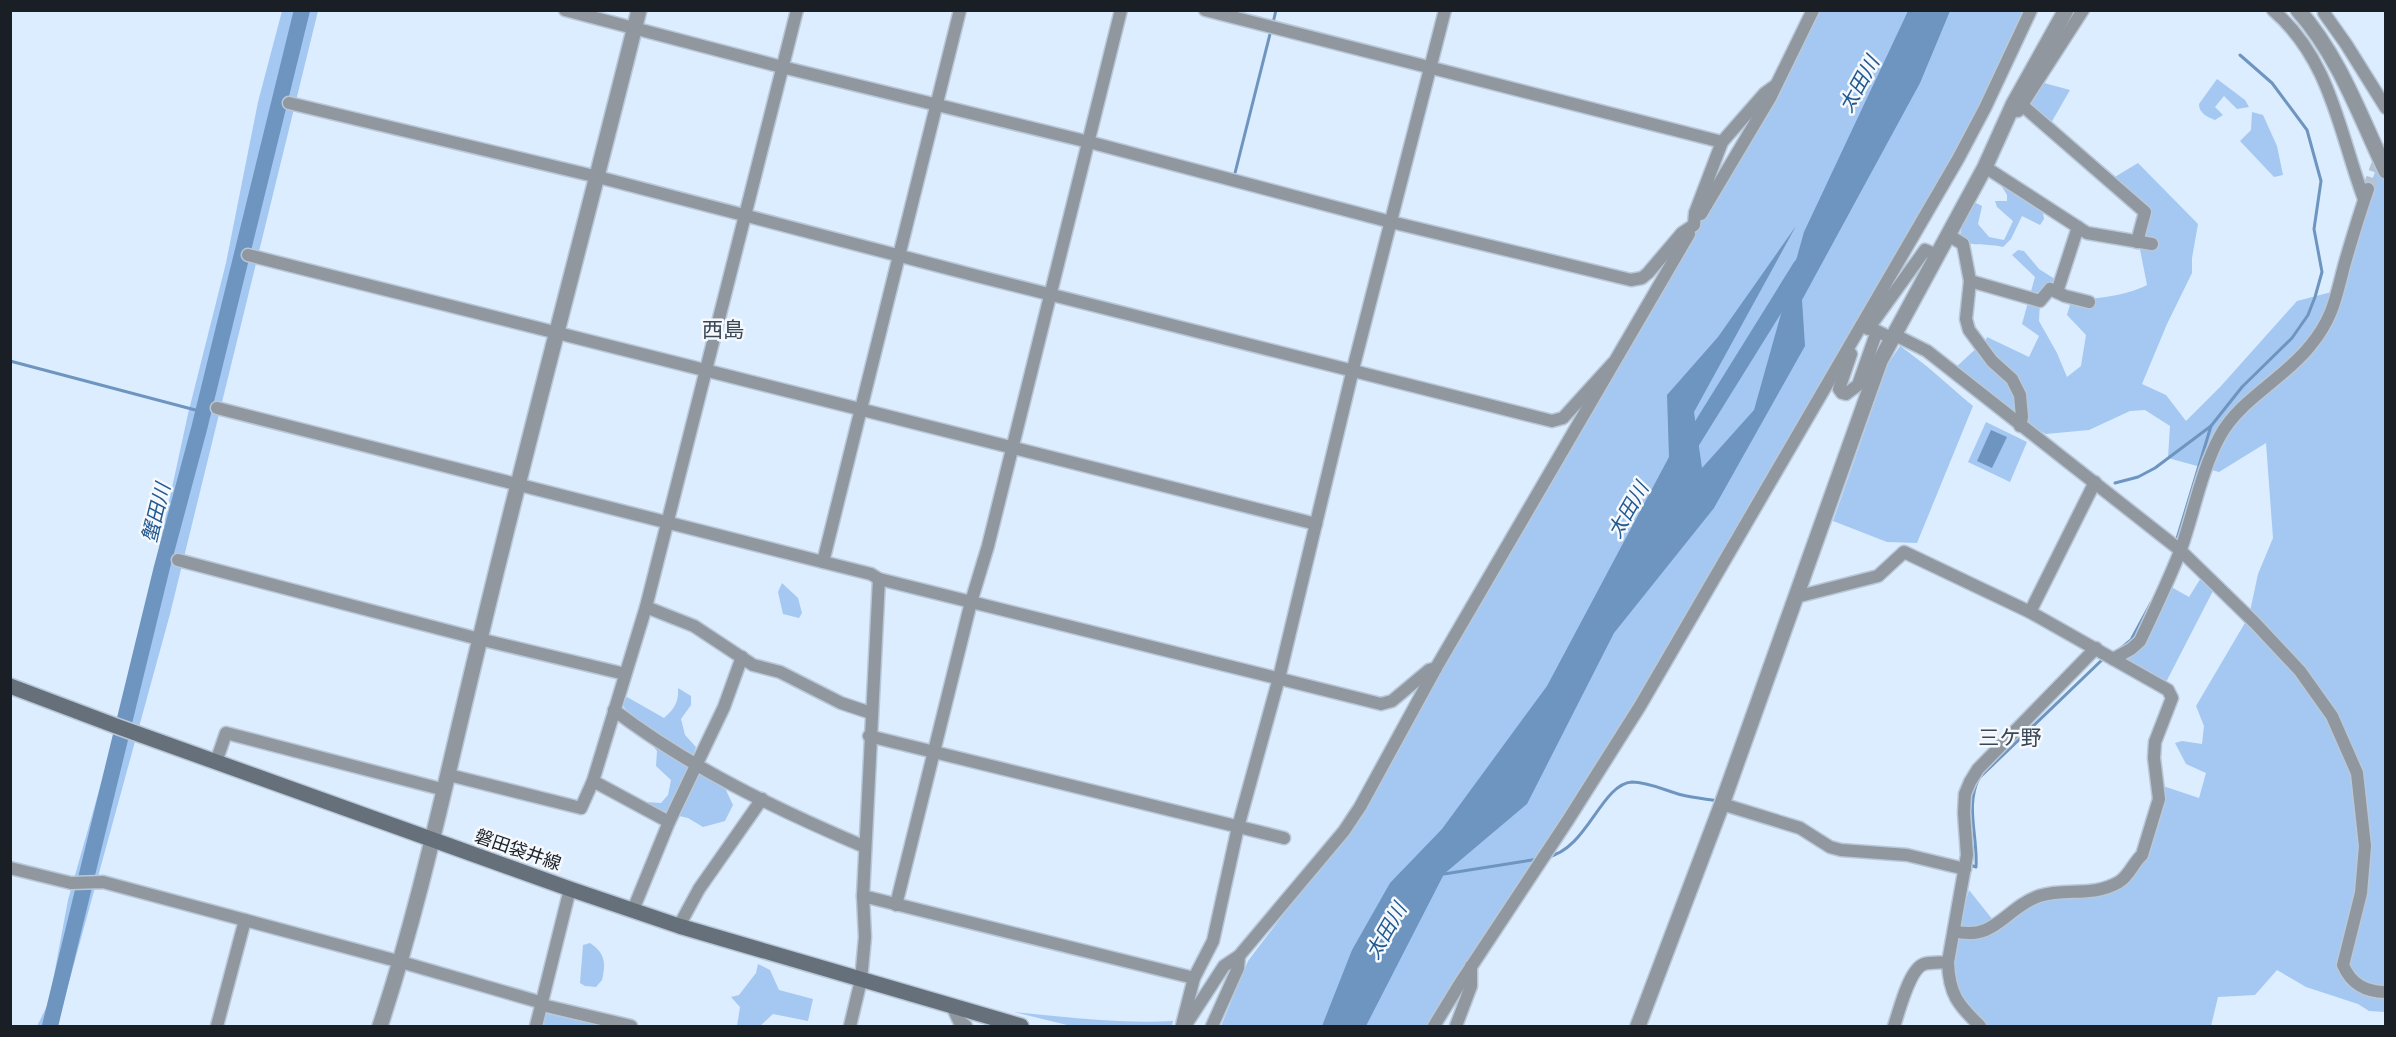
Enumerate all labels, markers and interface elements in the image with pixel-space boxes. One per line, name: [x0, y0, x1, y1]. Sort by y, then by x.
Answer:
water label: 太田川: [1833, 50, 1886, 117]
district label: 西島: [702, 316, 744, 343]
water label: 太田川: [1602, 476, 1655, 542]
water label: 蟹田川: [136, 479, 176, 545]
district label: 三ケ野: [1979, 724, 2042, 751]
street label: 磐田袋井線: [472, 824, 564, 875]
water label: 太田川: [1360, 897, 1413, 963]

